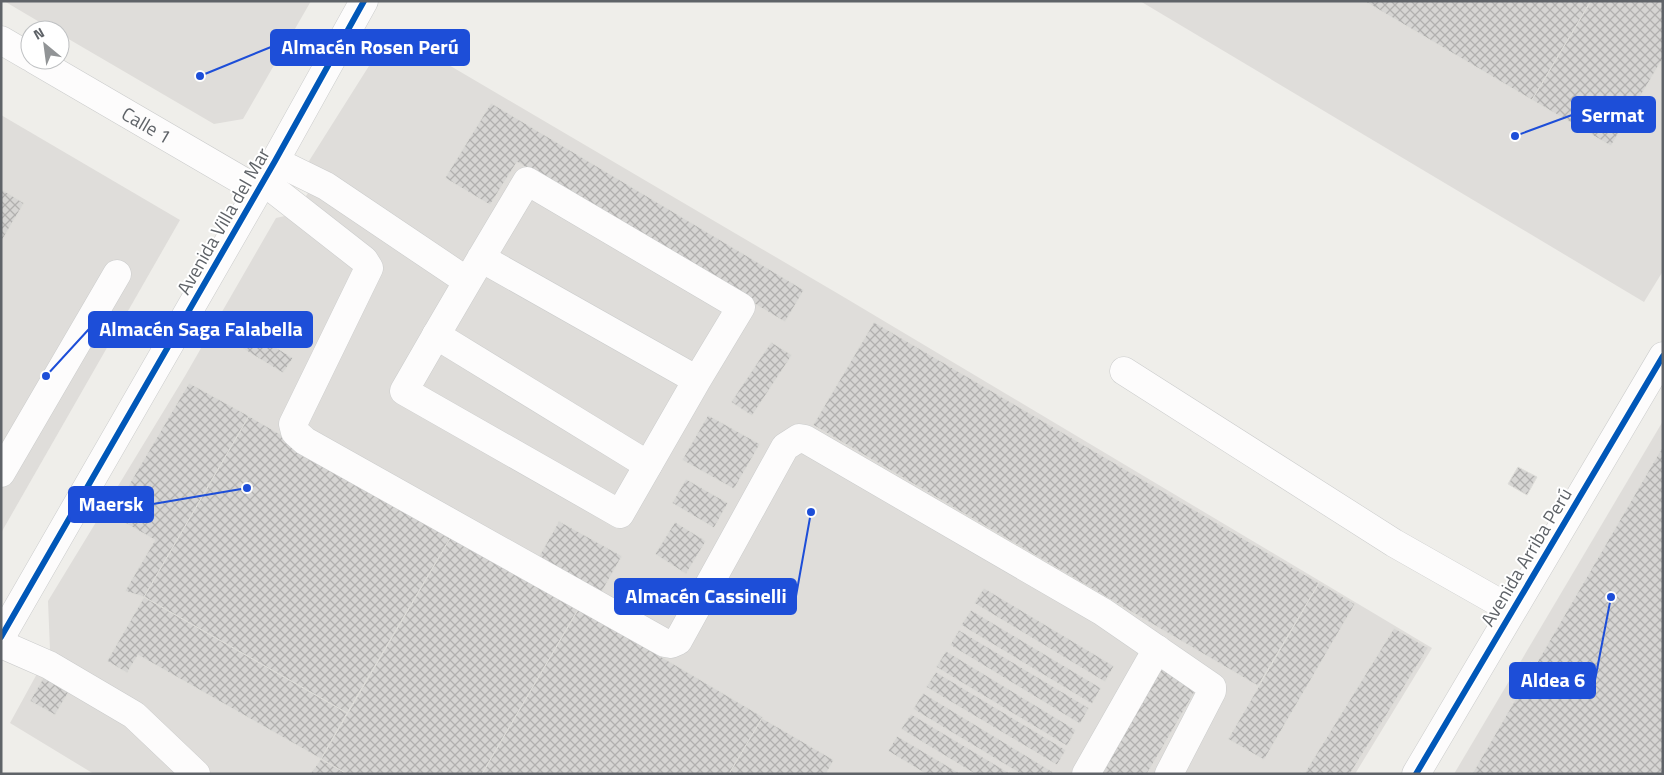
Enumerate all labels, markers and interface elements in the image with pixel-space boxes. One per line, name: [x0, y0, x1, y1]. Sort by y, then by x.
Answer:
north arrow: [20, 20, 70, 70]
text: N: [29, 22, 48, 45]
callout: Almacén Rosen Perú: [271, 30, 469, 65]
text: Almacén Rosen Perú: [281, 31, 459, 62]
callout: Sermat: [1572, 97, 1655, 132]
street label: Calle 1: [116, 99, 177, 150]
text: Sermat: [1582, 99, 1644, 130]
street label: Avenida Villa del Mar: [169, 141, 277, 300]
callout: Almacén Saga Falabella: [89, 312, 312, 347]
text: Almacén Saga Falabella: [99, 313, 303, 344]
street label: Avenida Arriba Perú: [1473, 482, 1579, 632]
callout: Maersk: [69, 487, 153, 522]
text: Maersk: [79, 488, 144, 519]
callout: Almacén Cassinelli: [615, 579, 796, 614]
text: Almacén Cassinelli: [625, 580, 787, 611]
callout: Aldea 6: [1510, 663, 1595, 698]
text: Aldea 6: [1521, 664, 1585, 695]

